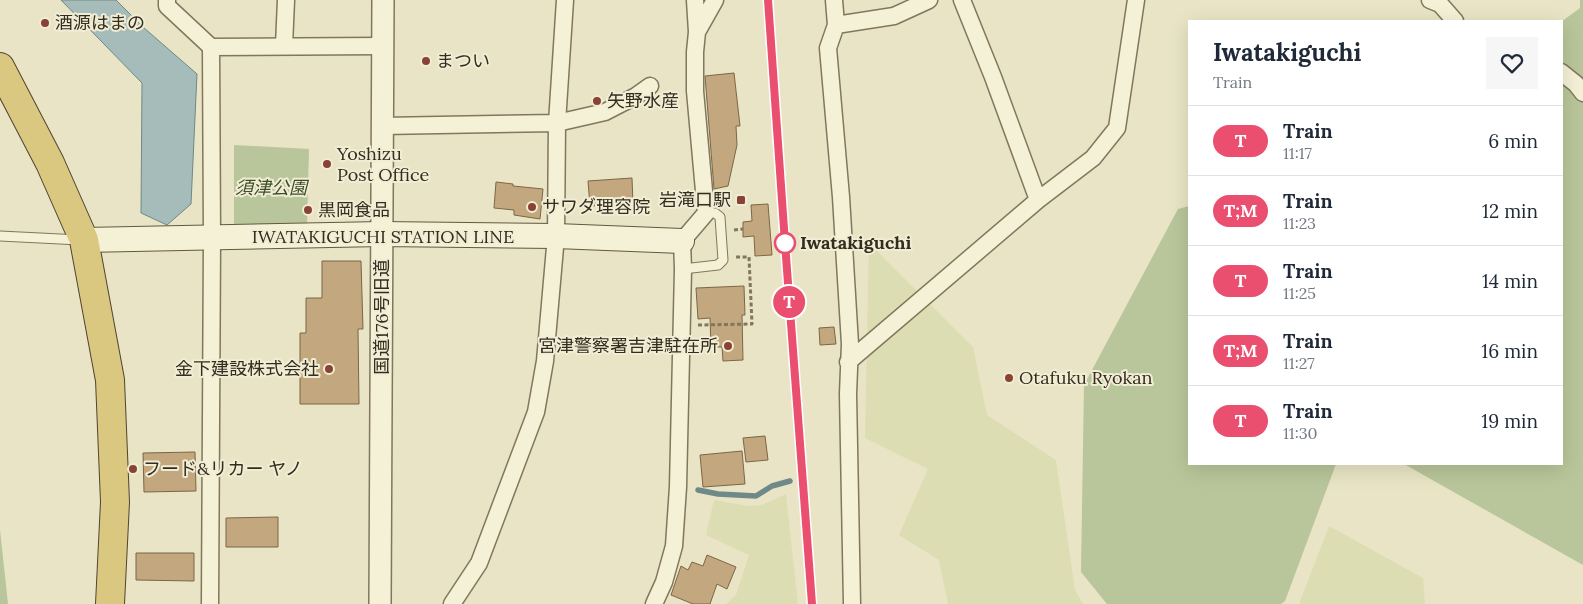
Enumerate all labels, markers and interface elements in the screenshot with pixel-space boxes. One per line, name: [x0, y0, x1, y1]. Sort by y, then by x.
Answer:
place label: 酒源はまの: [55, 11, 145, 34]
marker: 酒源はまの: [39, 17, 51, 29]
text: Iwatakiguchi: [1213, 37, 1361, 68]
button: heart: [1486, 37, 1538, 89]
place label: まつい: [436, 49, 490, 72]
marker: まつい: [420, 55, 432, 67]
text: Train: [1213, 72, 1252, 92]
place label: 矢野水産: [607, 89, 679, 112]
marker: 矢野水産: [591, 95, 603, 107]
text: Train: [1283, 119, 1333, 143]
text: T: [1235, 129, 1246, 152]
text: 6 min: [1488, 129, 1538, 153]
place label: Yoshizu Post Office: [336, 142, 430, 186]
text: 11:17: [1283, 143, 1312, 163]
marker: Yoshizu Post Office: [321, 158, 333, 170]
park label: 須津公園: [235, 176, 310, 199]
place label: 岩滝口駅: [659, 188, 731, 211]
text: Train: [1283, 189, 1333, 213]
marker: 岩滝口駅: [735, 194, 747, 206]
place label: サワダ理容院: [542, 195, 650, 218]
place label: 黒岡食品: [318, 198, 390, 221]
text: T;M: [1223, 199, 1258, 222]
text: 12 min: [1482, 199, 1538, 223]
marker: サワダ理容院: [526, 201, 538, 213]
marker: 黒岡食品: [302, 204, 314, 216]
text: 11:23: [1283, 213, 1316, 233]
street label: IWATAKIGUCHI STATION LINE: [252, 225, 514, 248]
place label: Iwatakiguchi: [800, 231, 911, 254]
marker: Iwatakiguchi: [774, 232, 796, 254]
street label: 国道176号旧道: [370, 259, 393, 375]
text: Train: [1283, 259, 1333, 283]
text: T: [1235, 269, 1246, 292]
text: 14 min: [1482, 269, 1538, 293]
text: 11:25: [1283, 283, 1316, 303]
line badge: T: [773, 286, 805, 318]
text: T: [783, 290, 795, 313]
text: Train: [1283, 329, 1333, 353]
place label: 宮津警察署吉津駐在所: [538, 334, 718, 357]
text: T;M: [1223, 339, 1258, 362]
text: 16 min: [1481, 339, 1538, 363]
marker: 宮津警察署吉津駐在所: [722, 340, 734, 352]
text: 11:27: [1283, 353, 1315, 373]
place label: 金下建設株式会社: [175, 357, 319, 380]
marker: 金下建設株式会社: [323, 363, 335, 375]
place label: Otafuku Ryokan: [1019, 366, 1153, 389]
marker: Otafuku Ryokan: [1003, 372, 1015, 384]
text: Train: [1283, 399, 1333, 423]
text: T: [1235, 409, 1246, 432]
text: 19 min: [1481, 409, 1538, 433]
text: 11:30: [1283, 423, 1318, 443]
place label: フード&リカー ヤノ: [143, 457, 303, 480]
marker: フード&リカー ヤノ: [127, 463, 139, 475]

